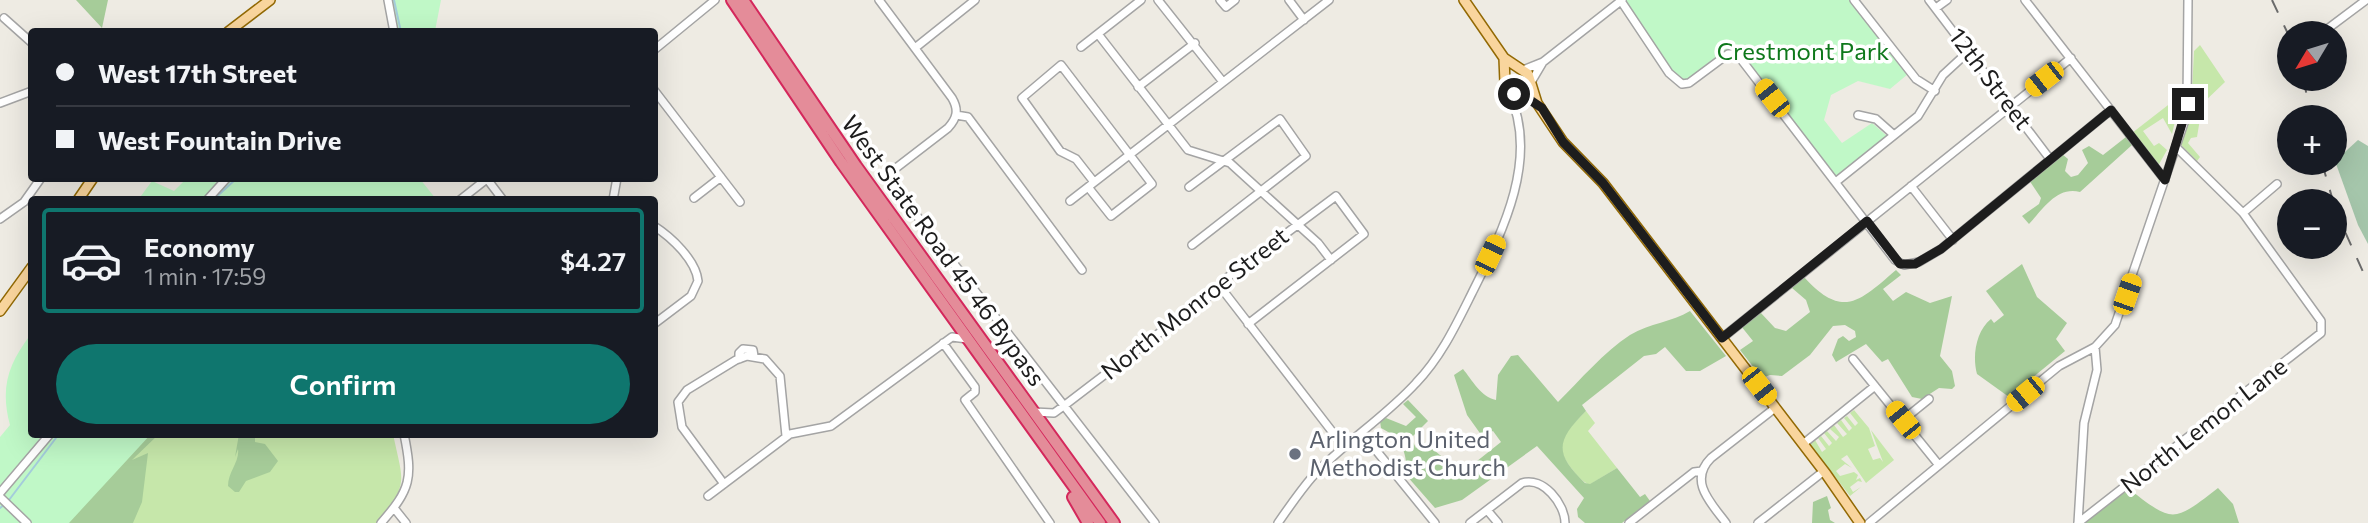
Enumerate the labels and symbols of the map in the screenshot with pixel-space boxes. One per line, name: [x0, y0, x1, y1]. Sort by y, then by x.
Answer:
north arrow: [2277, 21, 2347, 91]
street label: 12th Street: [1944, 22, 2039, 135]
park label: Crestmont Park: [1717, 36, 1889, 65]
car: [2021, 58, 2068, 100]
car: [1751, 75, 1794, 121]
route start: [1498, 78, 1530, 110]
route end: [2172, 88, 2204, 120]
street label: West State Road 45 46 Bypass: [836, 109, 1052, 391]
street label: North Monroe Street: [1095, 221, 1294, 385]
car: [1472, 232, 1509, 278]
car: [2111, 271, 2144, 317]
street label: North Lemon Lane: [2114, 351, 2292, 499]
car: [1738, 363, 1781, 409]
car: [2003, 373, 2048, 415]
car: [1882, 397, 1925, 443]
place label: Arlington United Methodist Church: [1309, 424, 1506, 481]
marker: Arlington United Methodist Church: [1287, 446, 1303, 462]

